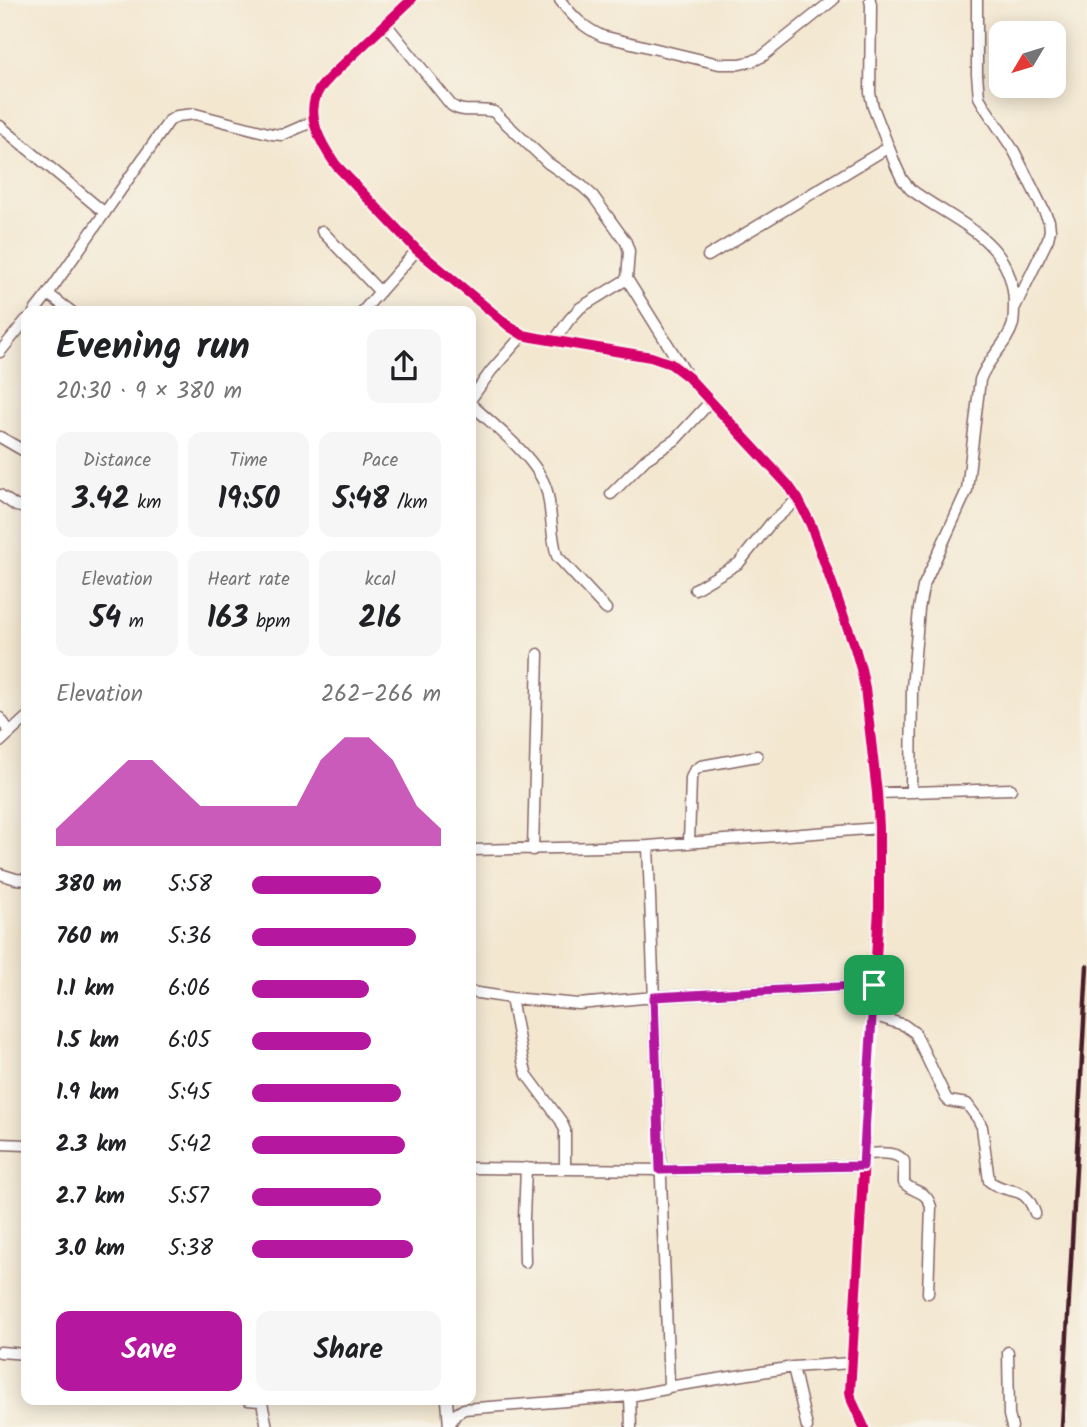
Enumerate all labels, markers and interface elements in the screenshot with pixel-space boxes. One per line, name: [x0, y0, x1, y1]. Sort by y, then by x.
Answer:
north arrow: [989, 21, 1066, 98]
map controls: [989, 21, 1066, 98]
text: Evening run: [56, 318, 250, 378]
button: share: [367, 329, 441, 403]
text: 20:30 · 9 × 380 m: [56, 374, 242, 410]
text: Distance: [83, 446, 151, 476]
text: Time: [229, 446, 268, 476]
text: Pace: [362, 446, 398, 476]
text: 3.42: [72, 476, 130, 524]
text: 19:50: [217, 476, 280, 524]
text: 5:48: [333, 476, 389, 524]
text: km: [130, 488, 161, 518]
text: /km: [389, 488, 428, 518]
text: Elevation: [81, 565, 153, 595]
text: Heart rate: [207, 565, 290, 595]
text: kcal: [365, 565, 396, 595]
text: 54: [90, 595, 121, 643]
text: 163: [207, 595, 248, 643]
text: 216: [359, 595, 402, 643]
text: m: [121, 607, 144, 637]
text: bpm: [248, 607, 290, 637]
text: Elevation: [56, 677, 143, 713]
text: 262–266 m: [321, 677, 441, 713]
text: 380 m: [56, 867, 122, 903]
text: 5:58: [168, 867, 212, 903]
text: 760 m: [56, 919, 119, 955]
text: 5:36: [168, 919, 212, 955]
pin: [844, 955, 904, 1015]
icon: arrive: [855, 966, 893, 1004]
text: 1.1 km: [56, 971, 114, 1007]
text: 6:06: [168, 971, 211, 1007]
text: 1.5 km: [56, 1023, 119, 1059]
text: 6:05: [168, 1023, 210, 1059]
text: 1.9 km: [56, 1075, 119, 1111]
text: 5:45: [168, 1075, 211, 1111]
text: 2.3 km: [56, 1127, 126, 1163]
text: 5:42: [168, 1127, 212, 1163]
text: 2.7 km: [56, 1179, 125, 1215]
text: 5:57: [168, 1179, 209, 1215]
text: 3.0 km: [56, 1231, 125, 1267]
text: 5:38: [168, 1231, 213, 1267]
button: Save: [56, 1311, 242, 1391]
button: Share: [256, 1311, 441, 1391]

